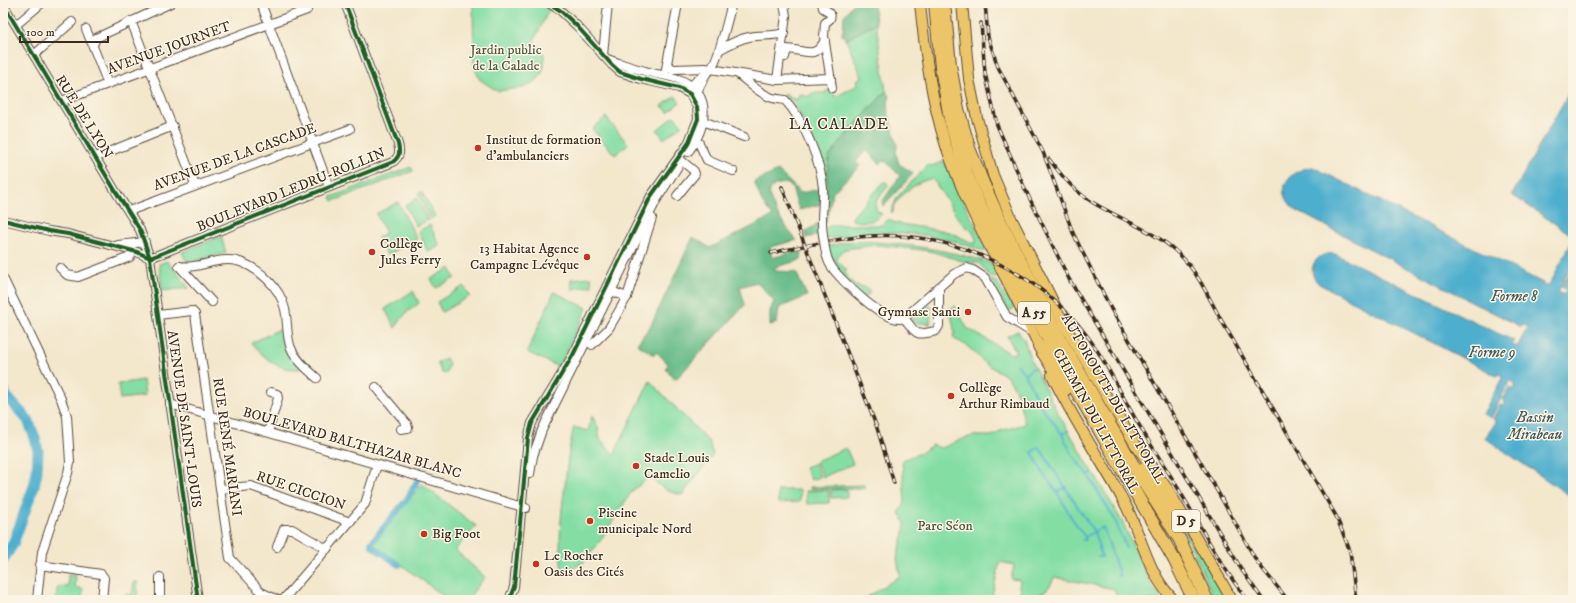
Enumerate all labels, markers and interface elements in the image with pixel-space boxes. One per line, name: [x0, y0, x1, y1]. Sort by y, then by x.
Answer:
street label: AVENUE JOURNET: [105, 17, 234, 79]
scale bar: [20, 18, 108, 44]
text: 100 m: [26, 25, 55, 40]
park label: Jardin public de la Calade: [468, 41, 542, 75]
street label: RUE DE LYON: [51, 72, 117, 163]
district label: LA CALADE: [789, 114, 889, 134]
street label: AVENUE DE LA CASCADE: [151, 119, 319, 195]
place label: Institut de formation d'ambulanciers: [486, 131, 602, 165]
marker: Institut de formation d'ambulanciers: [473, 143, 483, 153]
street label: BOULEVARD LEDRU-ROLLIN: [194, 144, 388, 236]
place label: Collège Jules Ferry: [378, 235, 441, 269]
place label: 13 Habitat Agence Campagne Lévêque: [470, 240, 579, 274]
marker: Collège Jules Ferry: [367, 247, 377, 257]
marker: 13 Habitat Agence Campagne Lévêque: [582, 252, 592, 262]
water label: Forme 8: [1491, 287, 1538, 306]
road number: A 55: [1018, 302, 1050, 324]
place label: Gymnase Santi: [878, 303, 960, 321]
marker: Gymnase Santi: [963, 307, 973, 317]
street label: AUTOROUTE DU LITTORAL: [1057, 311, 1169, 487]
street label: AVENUE DE SAINT-LOUIS: [163, 329, 205, 509]
water label: Forme 9: [1468, 343, 1516, 362]
street label: CHEMIN DU LITTORAL: [1048, 345, 1144, 497]
street label: RUE RENÉ MARIANI: [208, 377, 246, 518]
place label: Collège Arthur Rimbaud: [959, 379, 1049, 413]
marker: Collège Arthur Rimbaud: [946, 391, 956, 401]
street label: BOULEVARD BALTHAZAR BLANC: [241, 403, 463, 483]
water label: Bassin Mirabeau: [1507, 408, 1563, 444]
place label: Stade Louis Camelio: [644, 449, 710, 483]
marker: Stade Louis Camelio: [631, 461, 641, 471]
street label: RUE CICCION: [254, 467, 349, 515]
place label: Piscine municipale Nord: [598, 504, 692, 538]
road number: D 5: [1172, 510, 1200, 532]
marker: Piscine municipale Nord: [585, 516, 595, 526]
park label: Parc Séon: [917, 517, 973, 535]
place label: Big Foot: [432, 525, 481, 543]
marker: Big Foot: [419, 529, 429, 539]
place label: Le Rocher Oasis des Cités: [544, 547, 624, 581]
marker: Le Rocher Oasis des Cités: [531, 559, 541, 569]

